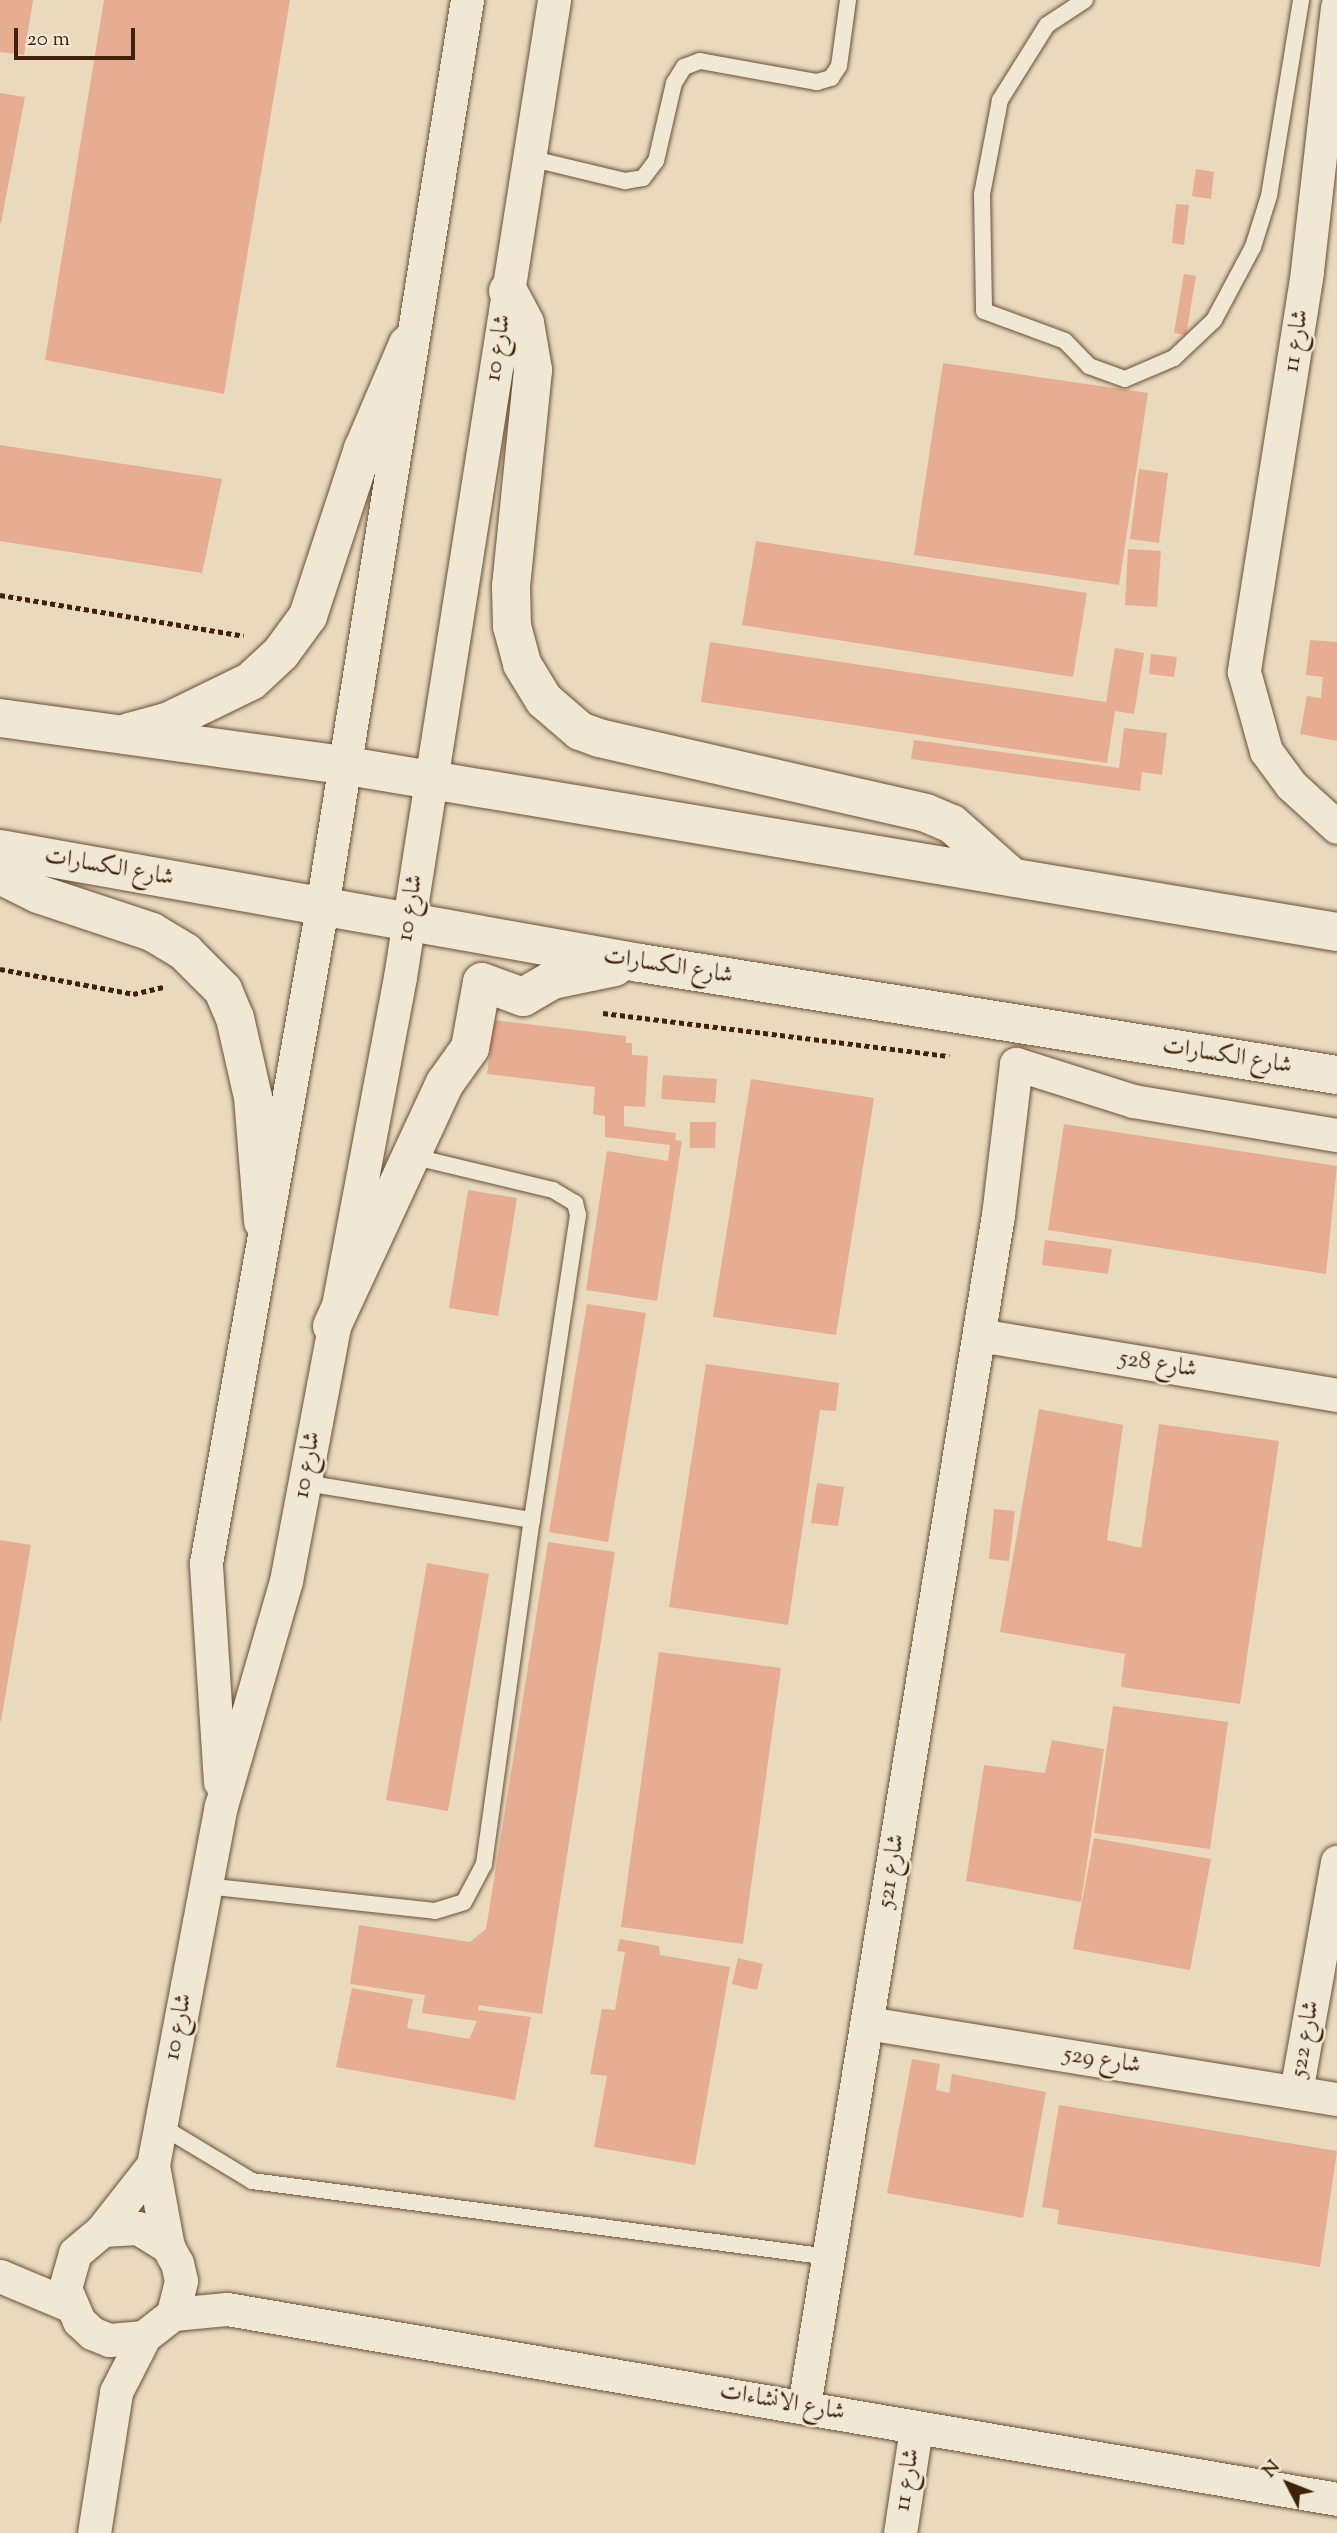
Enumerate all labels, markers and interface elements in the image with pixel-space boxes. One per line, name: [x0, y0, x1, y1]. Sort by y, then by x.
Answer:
scale bar: [18, 14, 138, 58]
text: 20 m: [27, 25, 70, 55]
street label: شارع 11: [1278, 308, 1316, 374]
street label: شارع 10: [480, 312, 518, 384]
street label: شارع الكسارات: [42, 842, 176, 894]
street label: شارع 10: [392, 872, 430, 944]
street label: شارع الكسارات: [601, 943, 735, 991]
street label: شارع الكسارات: [1160, 1033, 1294, 1081]
street label: شارع 528: [1117, 1345, 1199, 1385]
street label: شارع 10: [288, 1429, 328, 1501]
street label: شارع 521: [872, 1832, 912, 1910]
street label: شارع 10: [158, 1991, 200, 2063]
street label: شارع 522: [1285, 1998, 1327, 2080]
street label: شارع 529: [1061, 2041, 1143, 2081]
street label: شارع الانشاءات: [717, 2378, 847, 2428]
street label: شارع 11: [889, 2447, 927, 2513]
north arrow: [1253, 2449, 1323, 2519]
text: N: [1257, 2455, 1287, 2484]

